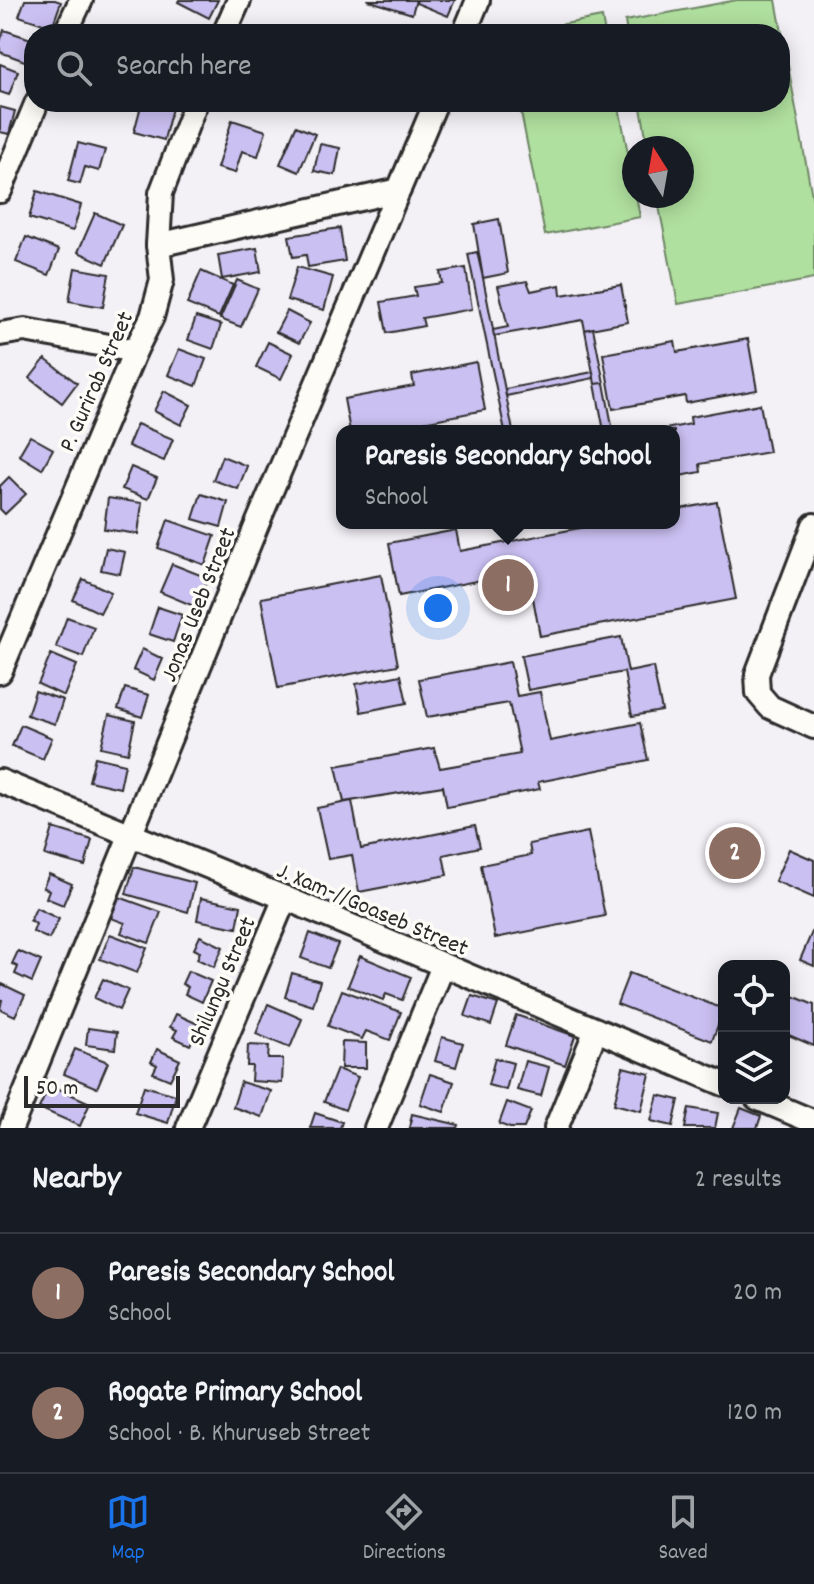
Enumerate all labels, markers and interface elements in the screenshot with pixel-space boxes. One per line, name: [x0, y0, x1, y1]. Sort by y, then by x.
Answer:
search box: [24, 24, 790, 112]
icon: search: [52, 46, 96, 90]
text: Search here: [116, 47, 252, 90]
north arrow: [622, 136, 694, 208]
street label: P. Gurirab Street: [52, 306, 144, 458]
popup: [336, 425, 680, 529]
text: Paresis Secondary School: [365, 437, 651, 480]
text: School: [365, 480, 428, 517]
street label: Jonas Useb Street: [153, 523, 246, 687]
pin: 1: [482, 555, 534, 615]
your location: [418, 588, 458, 628]
pin: 2: [709, 823, 761, 883]
street label: J. Xam-//Goaseb Street: [271, 855, 473, 967]
street label: Shilungu Street: [181, 912, 266, 1052]
map controls: [718, 960, 790, 1104]
button: locate: [718, 960, 790, 1032]
button: layers: [718, 1032, 790, 1104]
scale bar: [24, 1072, 180, 1108]
text: 50 m: [36, 1074, 78, 1105]
text: Nearby: [32, 1156, 121, 1205]
text: 2 results: [695, 1162, 782, 1199]
text: Paresis Secondary School: [108, 1253, 395, 1296]
text: 1: [55, 1275, 61, 1312]
text: 20 m: [733, 1275, 782, 1312]
text: School: [108, 1296, 171, 1333]
text: Rogate Primary School: [108, 1373, 362, 1416]
text: 2: [52, 1395, 64, 1432]
text: 120 m: [727, 1395, 782, 1432]
text: School · B. Khuruseb Street: [108, 1416, 370, 1453]
tab: Map: [106, 1490, 150, 1569]
tab: Directions: [363, 1490, 446, 1569]
tab: Saved: [659, 1490, 708, 1569]

